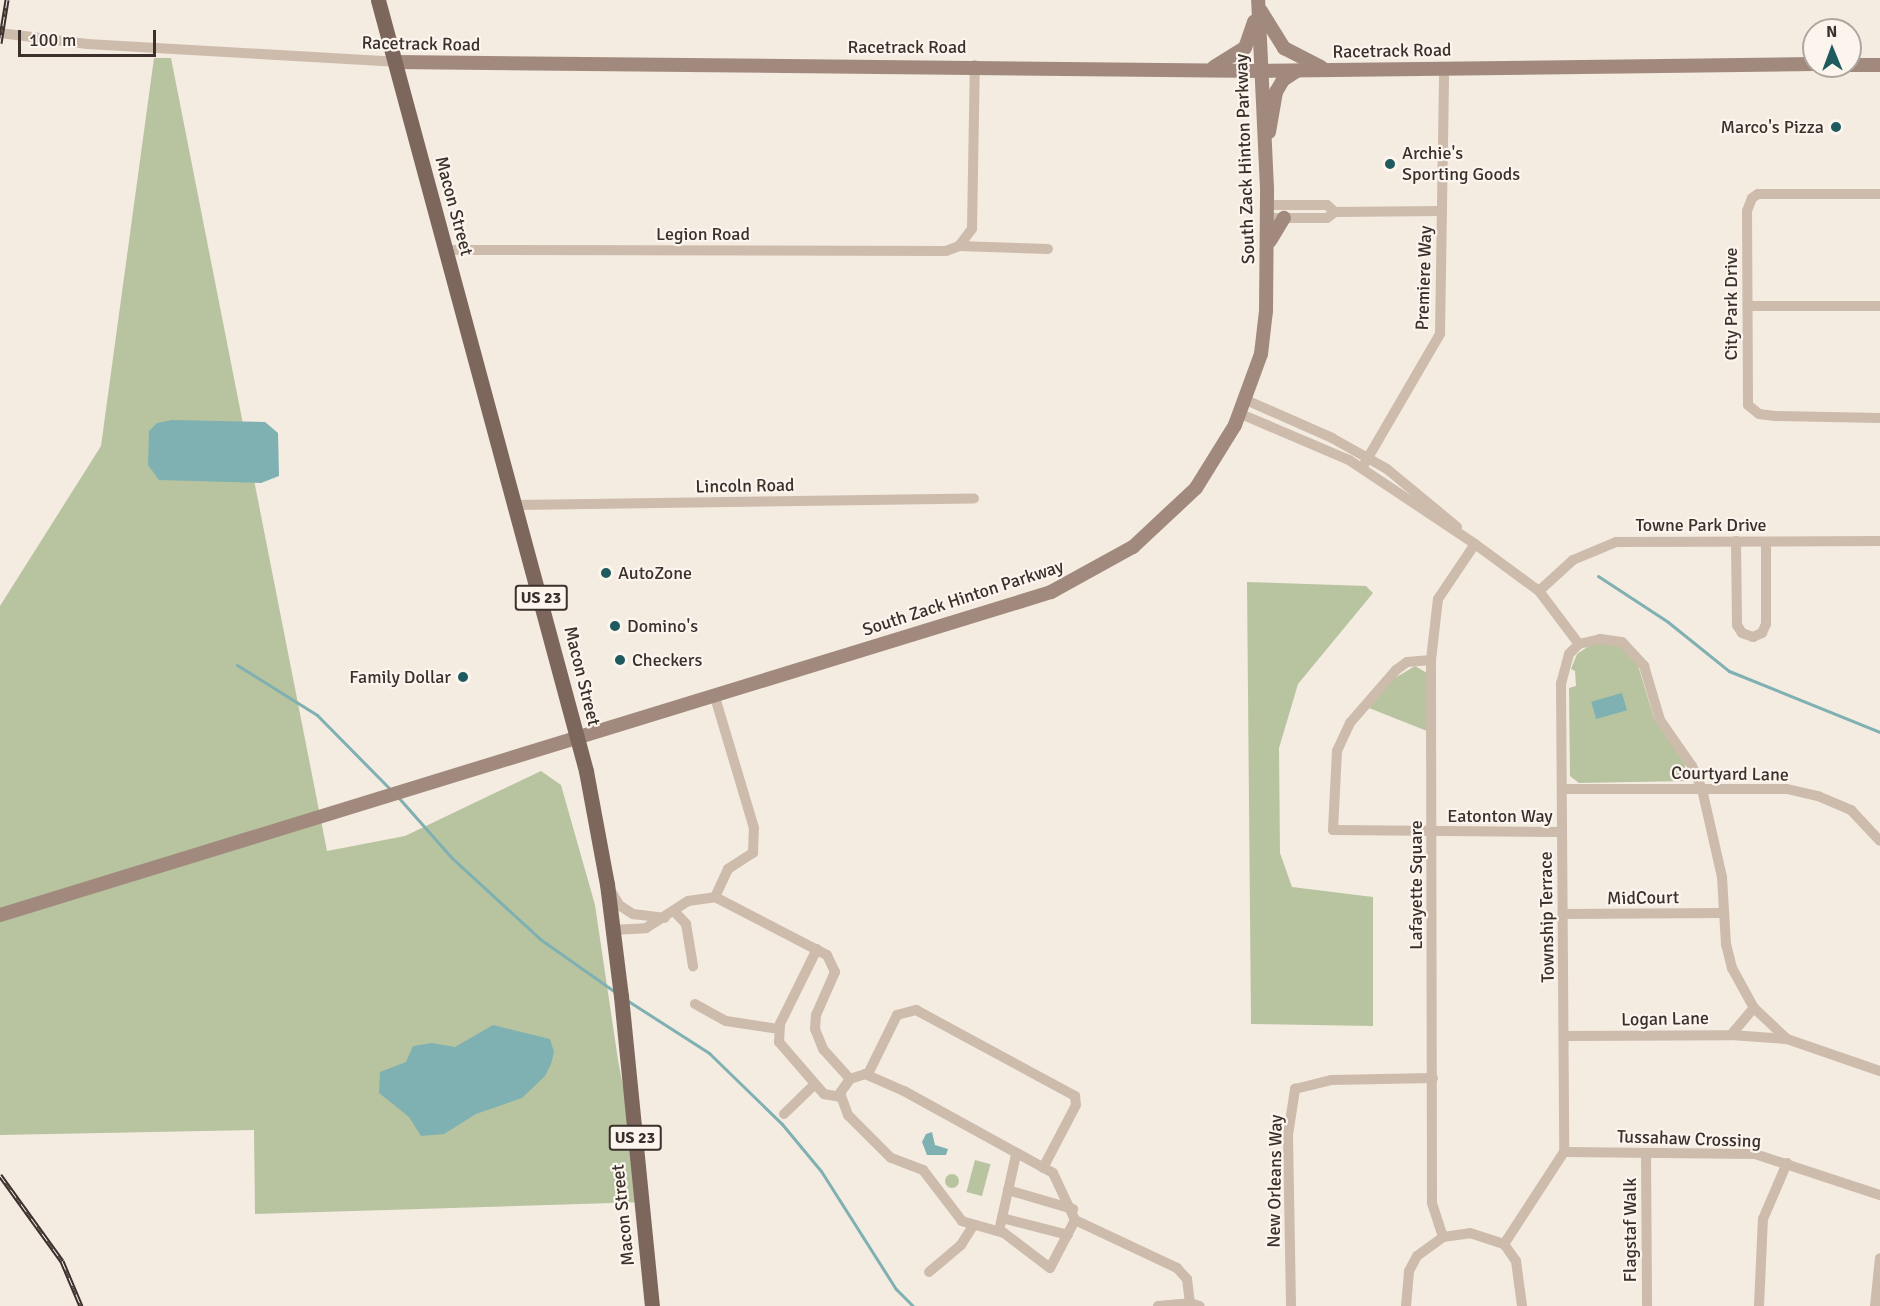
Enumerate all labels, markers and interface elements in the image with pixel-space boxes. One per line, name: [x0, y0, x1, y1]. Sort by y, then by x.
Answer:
scale bar: [21, 18, 159, 56]
north arrow: [1802, 18, 1862, 78]
text: N: [1826, 22, 1837, 42]
text: 100 m: [29, 29, 76, 51]
street label: Racetrack Road: [361, 32, 481, 56]
street label: Racetrack Road: [848, 36, 966, 58]
street label: Racetrack Road: [1332, 39, 1452, 63]
street label: South Zack Hinton Parkway: [1231, 53, 1259, 265]
place label: Marco's Pizza: [1720, 116, 1824, 138]
marker: Marco's Pizza: [1829, 120, 1843, 134]
place label: Archie's Sporting Goods: [1402, 143, 1520, 186]
street label: Macon Street: [430, 154, 478, 258]
marker: Archie's Sporting Goods: [1383, 157, 1397, 171]
street label: Legion Road: [656, 223, 750, 245]
street label: Premiere Way: [1411, 225, 1437, 331]
street label: City Park Drive: [1720, 247, 1742, 361]
street label: Lincoln Road: [695, 474, 795, 498]
street label: Towne Park Drive: [1635, 514, 1767, 536]
street label: South Zack Hinton Parkway: [860, 555, 1066, 641]
place label: AutoZone: [618, 562, 692, 584]
marker: AutoZone: [599, 566, 613, 580]
road number: US 23: [514, 585, 568, 611]
place label: Domino's: [627, 615, 698, 637]
marker: Domino's: [608, 619, 622, 633]
street label: Macon Street: [559, 624, 605, 728]
place label: Checkers: [632, 649, 702, 671]
marker: Checkers: [613, 653, 627, 667]
place label: Family Dollar: [349, 666, 451, 688]
marker: Family Dollar: [456, 670, 470, 684]
street label: Courtyard Lane: [1671, 762, 1789, 786]
street label: Eatonton Way: [1447, 805, 1553, 827]
street label: Lafayette Square: [1405, 820, 1427, 950]
street label: Township Terrace: [1535, 851, 1559, 983]
street label: MidCourt: [1607, 887, 1679, 909]
street label: Logan Lane: [1621, 1007, 1709, 1031]
street label: New Orleans Way: [1263, 1114, 1287, 1248]
road number: US 23: [608, 1125, 662, 1151]
street label: Tussahaw Crossing: [1617, 1126, 1761, 1152]
street label: Macon Street: [607, 1163, 639, 1267]
street label: Flagstaf Walk: [1619, 1178, 1641, 1282]

